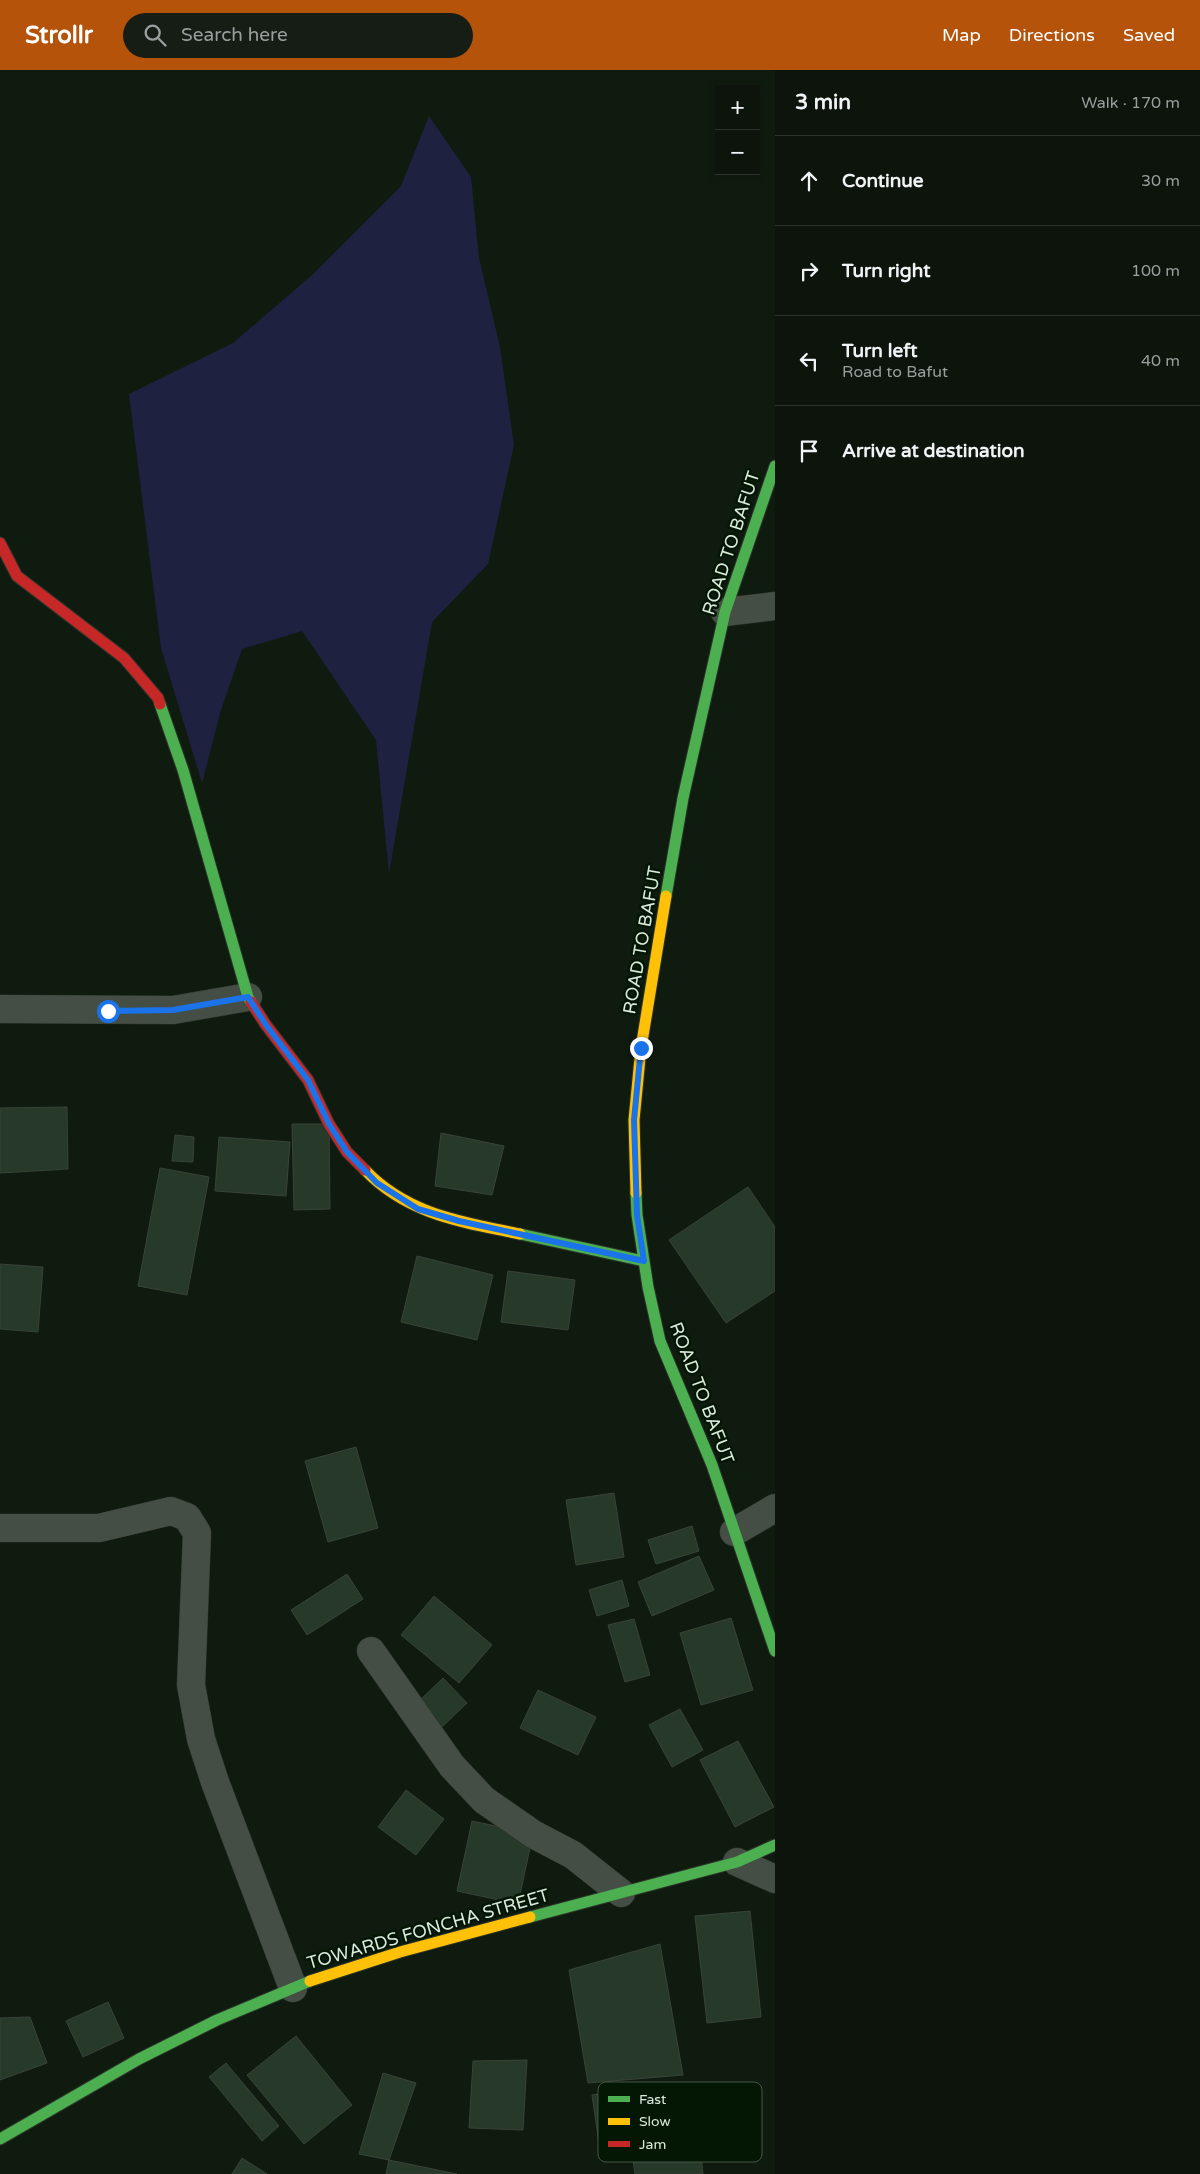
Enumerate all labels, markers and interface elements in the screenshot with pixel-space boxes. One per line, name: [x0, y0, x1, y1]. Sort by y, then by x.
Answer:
search box: [123, 13, 473, 58]
text: Strollr: [25, 21, 93, 50]
icon: search: [141, 21, 169, 49]
text: Search here: [181, 24, 288, 46]
text: Map: [942, 24, 981, 46]
text: Directions: [1009, 24, 1095, 46]
text: Saved: [1123, 24, 1175, 46]
map controls: [715, 85, 760, 175]
button: +: [715, 85, 760, 130]
text: 3 min: [795, 90, 851, 115]
text: Walk · 170 m: [1081, 93, 1180, 113]
button: −: [715, 130, 760, 175]
icon: ahead: [795, 167, 823, 195]
text: Continue: [842, 170, 924, 192]
text: 30 m: [1141, 171, 1180, 191]
icon: right: [795, 257, 823, 285]
text: Turn right: [842, 260, 930, 282]
text: 100 m: [1131, 261, 1180, 281]
text: Turn left: [842, 340, 918, 362]
icon: left: [795, 347, 823, 375]
text: 40 m: [1141, 351, 1180, 371]
text: Road to Bafut: [842, 362, 948, 382]
icon: arrive: [795, 437, 823, 465]
text: Arrive at destination: [842, 440, 1025, 462]
street label: ROAD TO BAFUT: [697, 468, 765, 618]
street label: ROAD TO BAFUT: [618, 864, 666, 1016]
route start: [97, 1000, 120, 1023]
route end: [630, 1037, 653, 1060]
street label: ROAD TO BAFUT: [665, 1319, 739, 1467]
street label: TOWARDS FONCHA STREET: [304, 1884, 552, 1974]
legend: [598, 2082, 762, 2162]
text: Fast: [639, 2091, 667, 2108]
text: Slow: [639, 2113, 671, 2130]
text: Jam: [639, 2136, 666, 2153]

